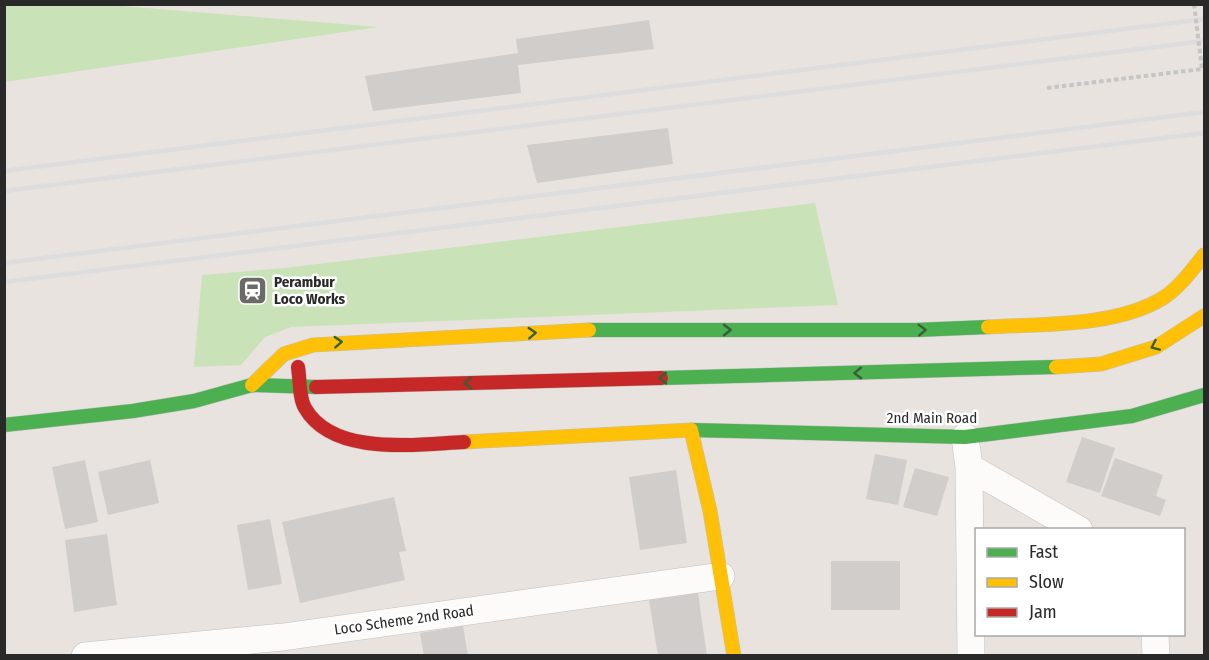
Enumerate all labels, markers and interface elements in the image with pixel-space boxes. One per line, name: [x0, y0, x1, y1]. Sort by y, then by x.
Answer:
place label: Perambur Loco Works: [274, 273, 346, 308]
station icon: Perambur Loco Works: [237, 275, 269, 307]
one-way arrow: [918, 323, 927, 336]
one-way arrow: [723, 324, 732, 336]
one-way arrow: [528, 326, 537, 339]
one-way arrow: [333, 336, 342, 349]
one-way arrow: [1150, 339, 1161, 351]
one-way arrow: [853, 367, 862, 379]
one-way arrow: [658, 372, 667, 384]
one-way arrow: [463, 377, 472, 389]
street label: 2nd Main Road: [887, 409, 977, 427]
legend: [975, 528, 1185, 636]
text: Fast: [1029, 541, 1058, 563]
text: Slow: [1029, 571, 1064, 593]
street label: Loco Scheme 2nd Road: [333, 601, 475, 639]
text: Jam: [1029, 601, 1057, 623]

